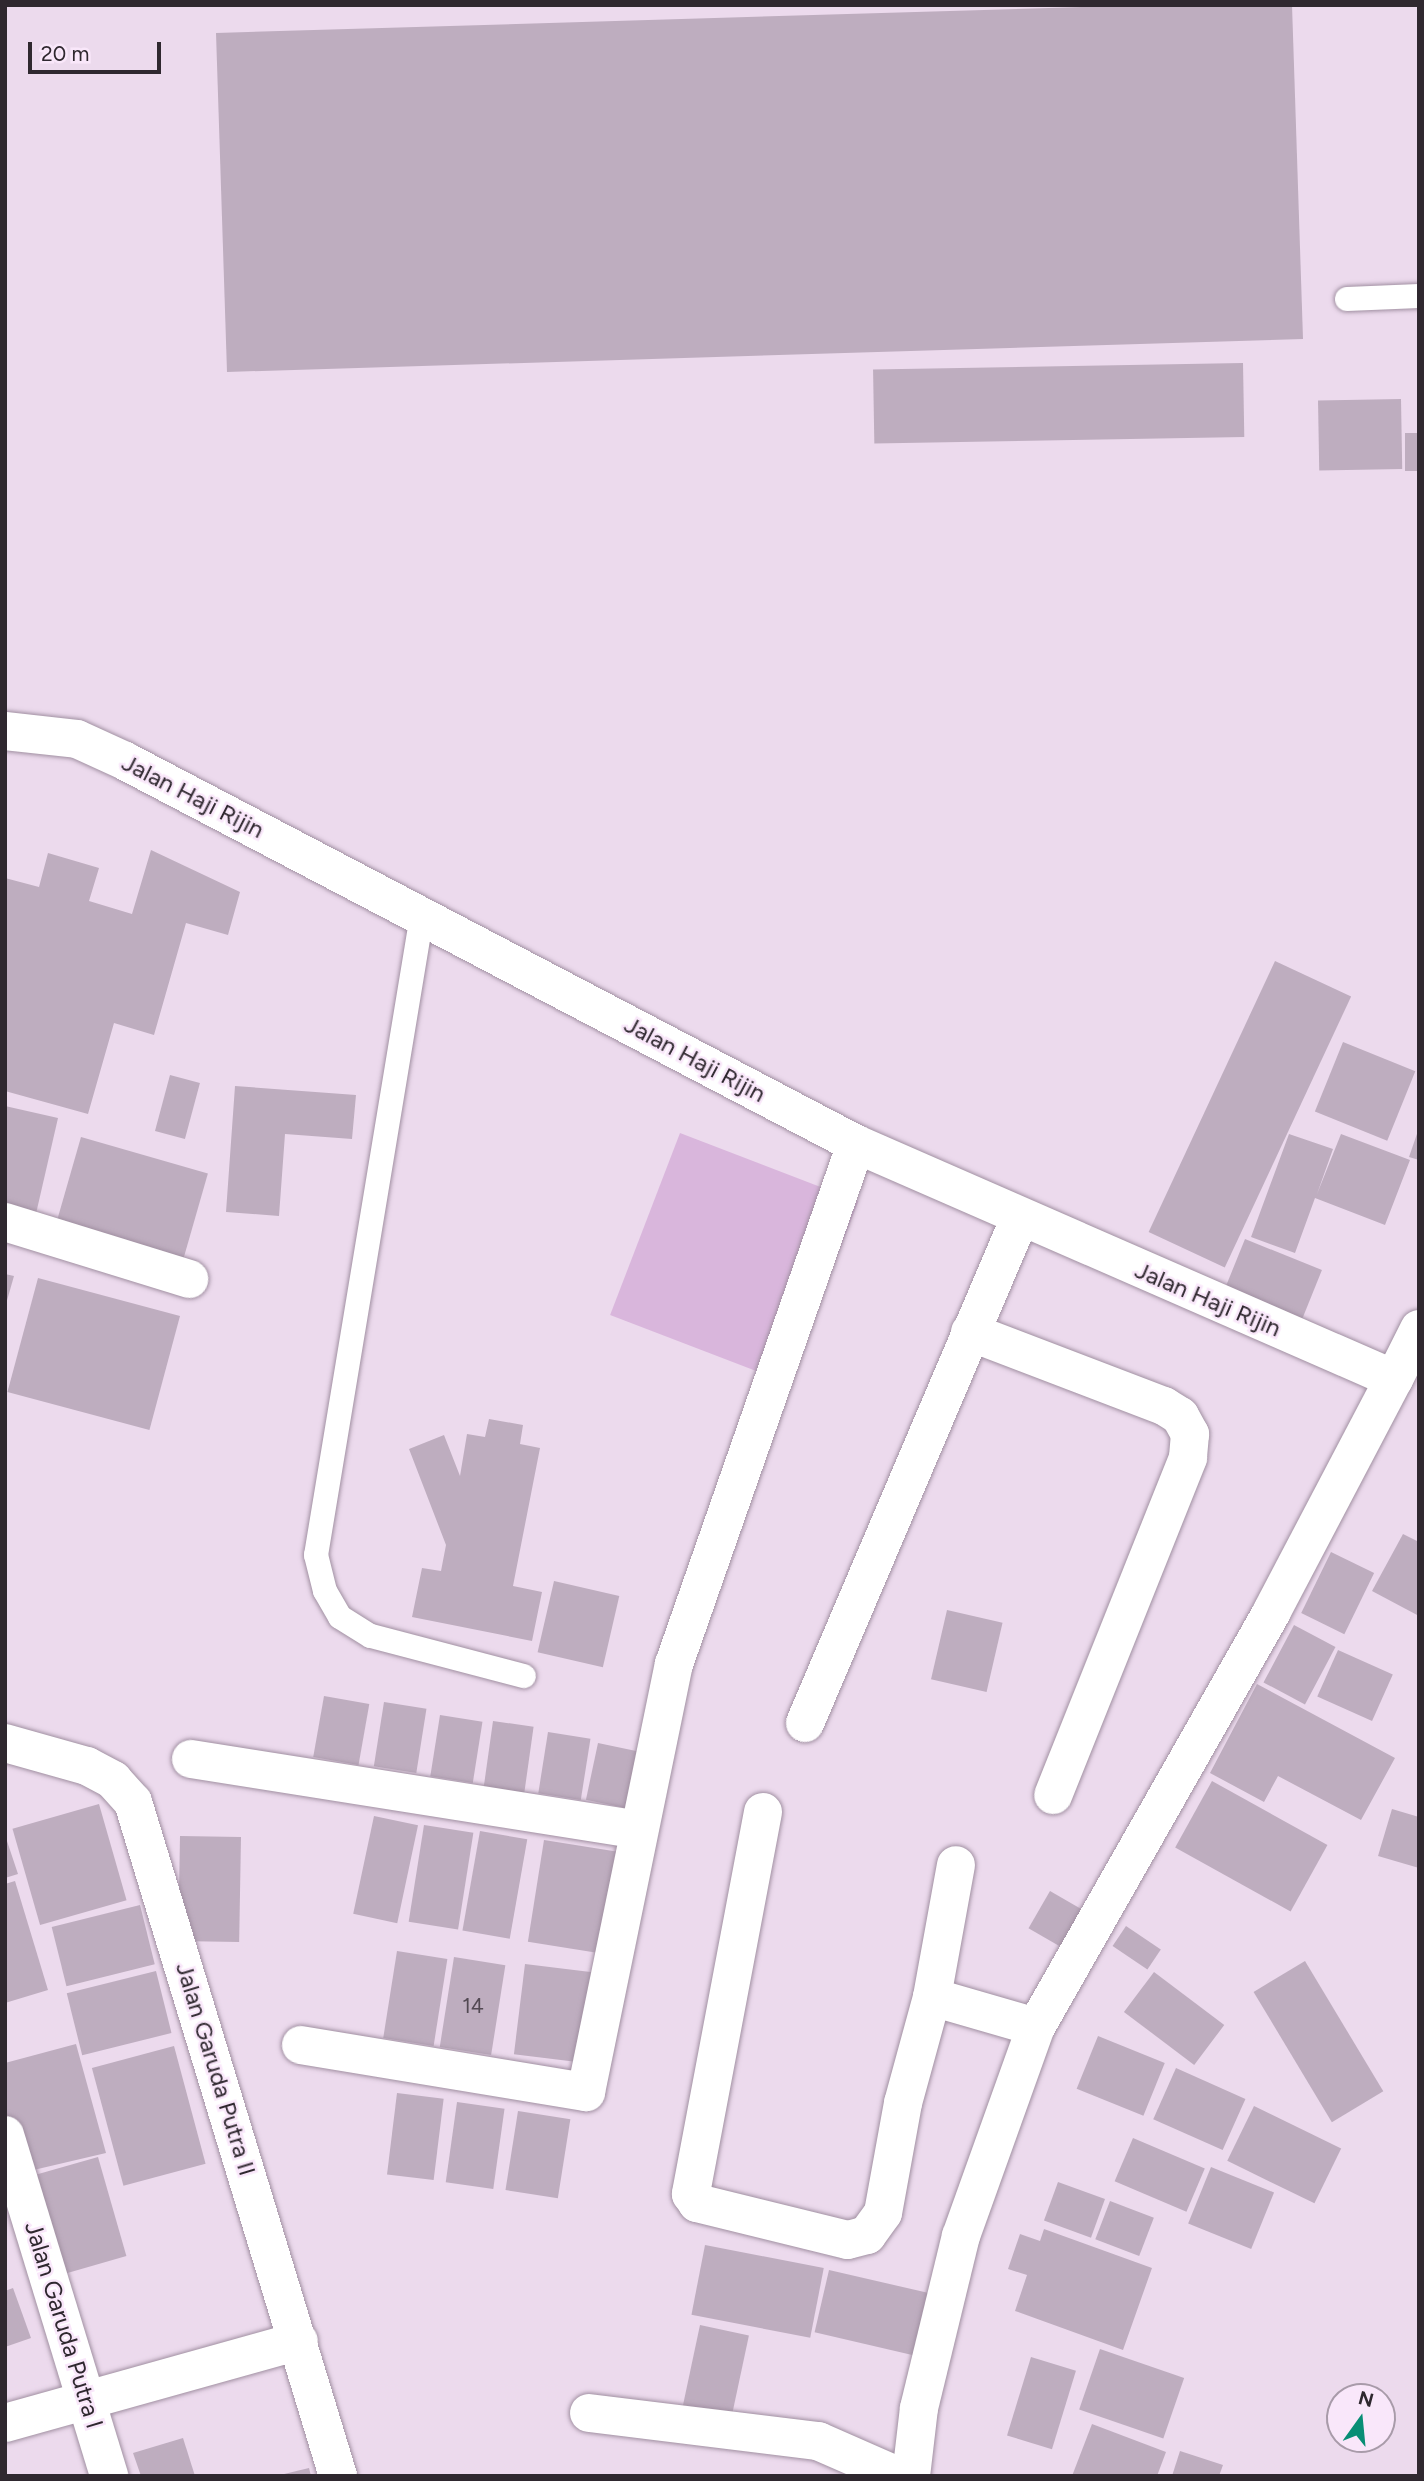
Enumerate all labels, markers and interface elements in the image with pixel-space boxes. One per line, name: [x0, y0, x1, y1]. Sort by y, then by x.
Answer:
scale bar: [32, 28, 164, 72]
text: 20 m: [41, 41, 89, 66]
street label: Jalan Haji Rijin: [117, 748, 269, 844]
street label: Jalan Haji Rijin: [620, 1010, 770, 1108]
street label: Jalan Haji Rijin: [1131, 1255, 1285, 1343]
street label: Jalan Garuda Putra II: [170, 1959, 262, 2179]
house number: 14: [462, 1993, 484, 2019]
street label: Jalan Garuda Putra I: [19, 2218, 109, 2432]
north arrow: [1326, 2383, 1396, 2453]
text: N: [1356, 2386, 1376, 2412]

